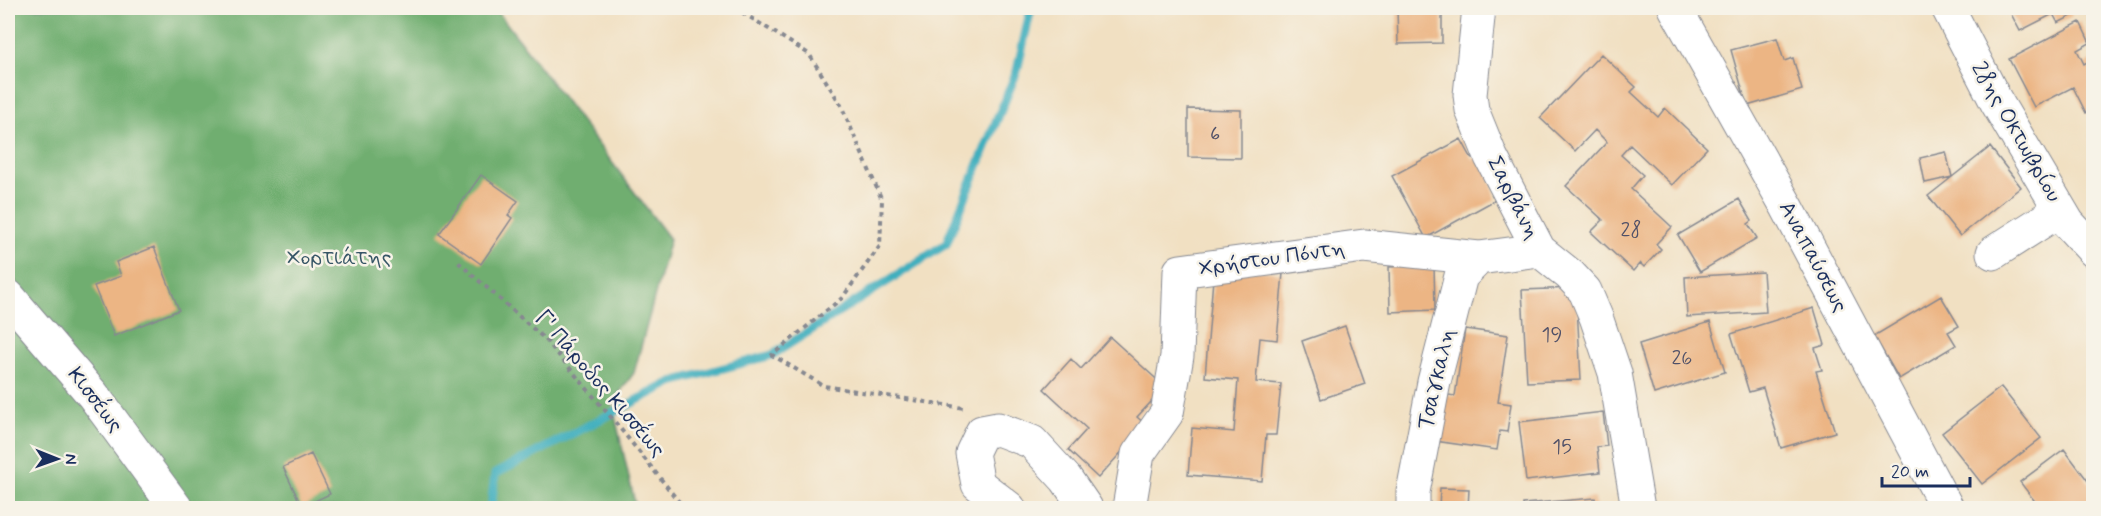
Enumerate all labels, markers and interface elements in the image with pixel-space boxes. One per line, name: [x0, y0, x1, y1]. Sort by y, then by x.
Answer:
street label: 28ης Οκτωβρίου: [1964, 57, 2068, 207]
house number: 6: [1210, 121, 1220, 148]
street label: Σαρβάνη: [1480, 152, 1546, 244]
street label: Αναπαύσεως: [1772, 197, 1854, 317]
house number: 28: [1621, 217, 1641, 244]
street label: Χρήστου Πόντη: [1197, 235, 1347, 283]
park label: Χορτιάτης: [287, 244, 391, 272]
street label: Γ' Πάροδος Κισσέως: [529, 304, 672, 463]
house number: 19: [1542, 322, 1562, 349]
street label: Τσαγκαλη: [1412, 326, 1462, 432]
house number: 26: [1672, 345, 1692, 372]
street label: Κισσέως: [61, 361, 130, 438]
north arrow: [27, 429, 87, 489]
house number: 15: [1552, 434, 1572, 461]
scale bar: [1882, 450, 1970, 488]
text: N: [60, 454, 81, 465]
text: 20 m: [1891, 460, 1929, 484]

